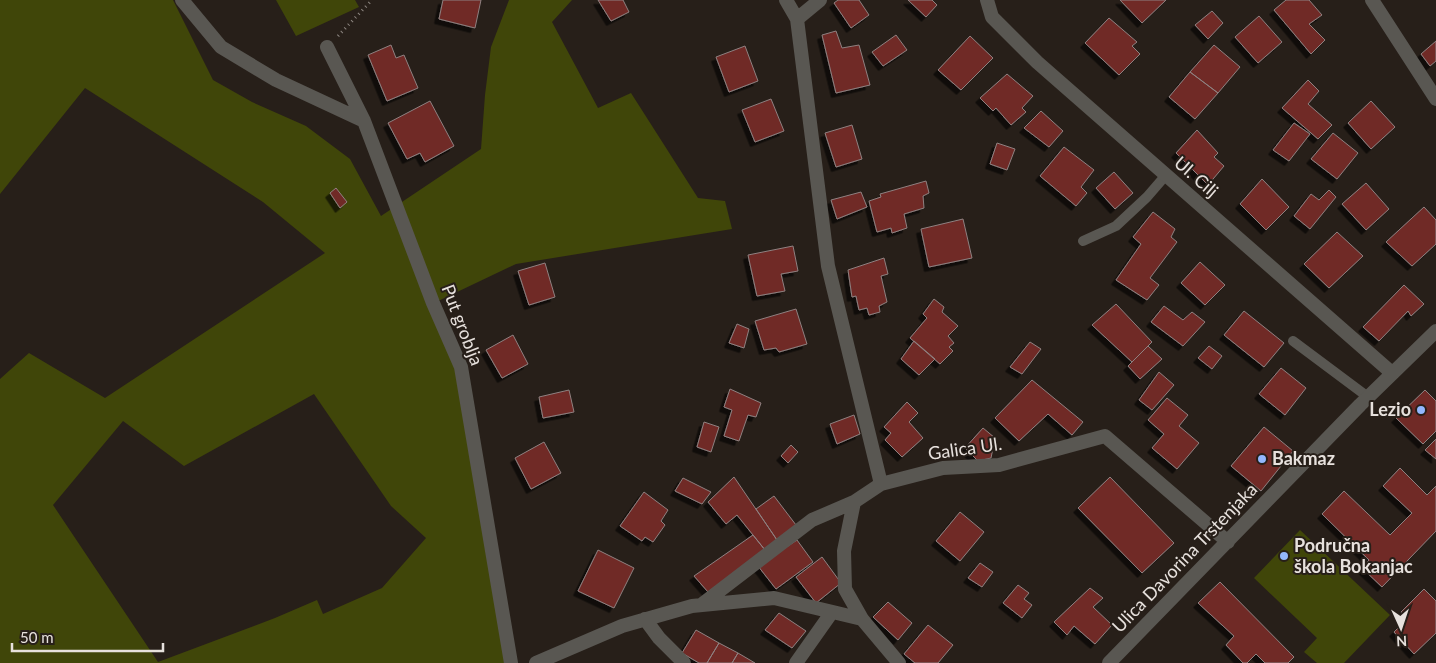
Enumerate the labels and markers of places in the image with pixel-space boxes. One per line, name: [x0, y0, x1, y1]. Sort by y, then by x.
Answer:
place label: Lezio: [1369, 398, 1411, 420]
marker: Lezio: [1415, 404, 1427, 416]
place label: Bakmaz: [1272, 447, 1335, 469]
marker: Bakmaz: [1256, 453, 1268, 465]
place label: Područna škola Bokanjac: [1294, 534, 1413, 577]
marker: Područna škola Bokanjac: [1278, 550, 1290, 562]

